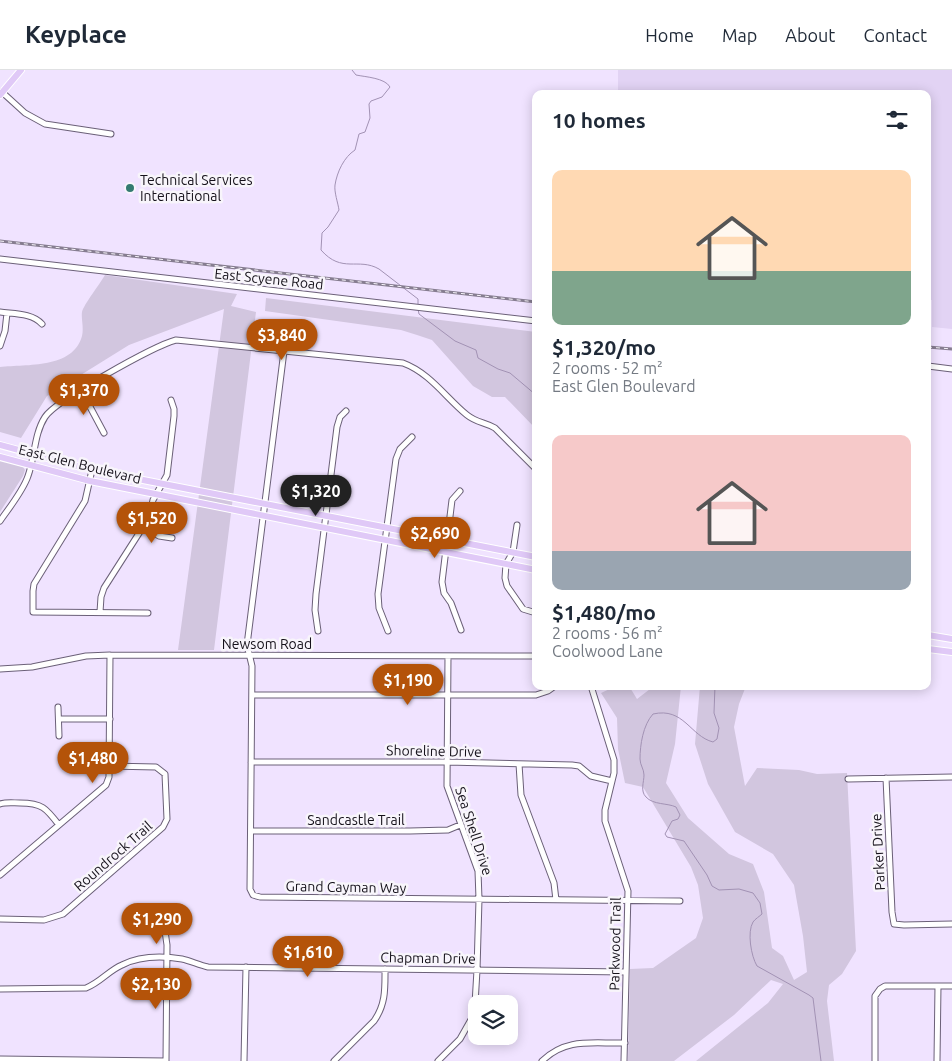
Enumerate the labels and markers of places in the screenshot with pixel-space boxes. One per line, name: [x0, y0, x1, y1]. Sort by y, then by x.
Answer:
place label: Technical Services International: [140, 172, 252, 204]
marker: Technical Services International: [124, 182, 136, 194]
pin: $3,840: [241, 318, 323, 361]
pin: $1,370: [43, 374, 125, 416]
pin: $1,320: [275, 474, 357, 517]
pin: $1,520: [111, 502, 193, 544]
pin: $2,690: [394, 516, 476, 559]
pin: $1,190: [367, 664, 449, 706]
pin: $1,480: [52, 742, 134, 784]
pin: $1,290: [116, 902, 198, 945]
pin: $1,610: [267, 936, 349, 978]
pin: $2,130: [115, 968, 197, 1010]

